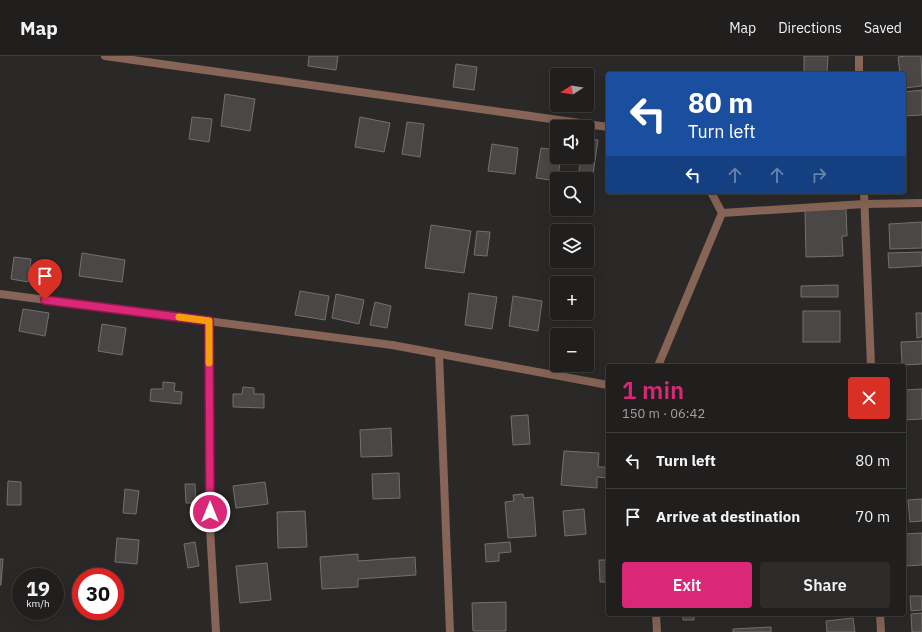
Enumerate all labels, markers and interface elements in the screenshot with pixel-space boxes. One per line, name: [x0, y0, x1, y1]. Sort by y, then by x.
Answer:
text: Map: [20, 16, 58, 40]
text: Map: [729, 19, 756, 37]
text: Directions: [778, 19, 842, 37]
text: Saved: [864, 19, 902, 37]
north arrow: [550, 68, 594, 112]
map controls: [550, 68, 594, 372]
text: 80 m: [688, 84, 753, 121]
icon: left: [622, 88, 674, 140]
button: sound: [550, 120, 594, 164]
text: Turn left: [688, 120, 756, 143]
icon: left: [682, 164, 704, 186]
icon: ahead: [724, 164, 746, 186]
icon: ahead: [766, 164, 788, 186]
icon: right: [808, 164, 830, 186]
button: search: [550, 172, 594, 216]
button: layers: [550, 224, 594, 268]
pin: [28, 259, 62, 300]
icon: arrive: [34, 265, 56, 287]
button: +: [550, 276, 594, 320]
button: −: [550, 328, 594, 372]
text: 1 min: [622, 374, 684, 406]
button: close: [848, 377, 890, 419]
text: 150 m · 06:42: [622, 405, 705, 422]
icon: left: [622, 450, 644, 472]
text: Turn left: [656, 451, 716, 470]
text: 80 m: [855, 451, 890, 470]
position arrow: [189, 491, 231, 533]
icon: arrive: [622, 506, 644, 528]
text: Arrive at destination: [656, 507, 800, 526]
text: 70 m: [855, 507, 890, 526]
button: Exit: [622, 562, 752, 608]
button: Share: [760, 562, 890, 608]
speed limit sign: 30: [72, 568, 124, 620]
text: 19: [26, 575, 50, 602]
text: km/h: [26, 597, 50, 610]

